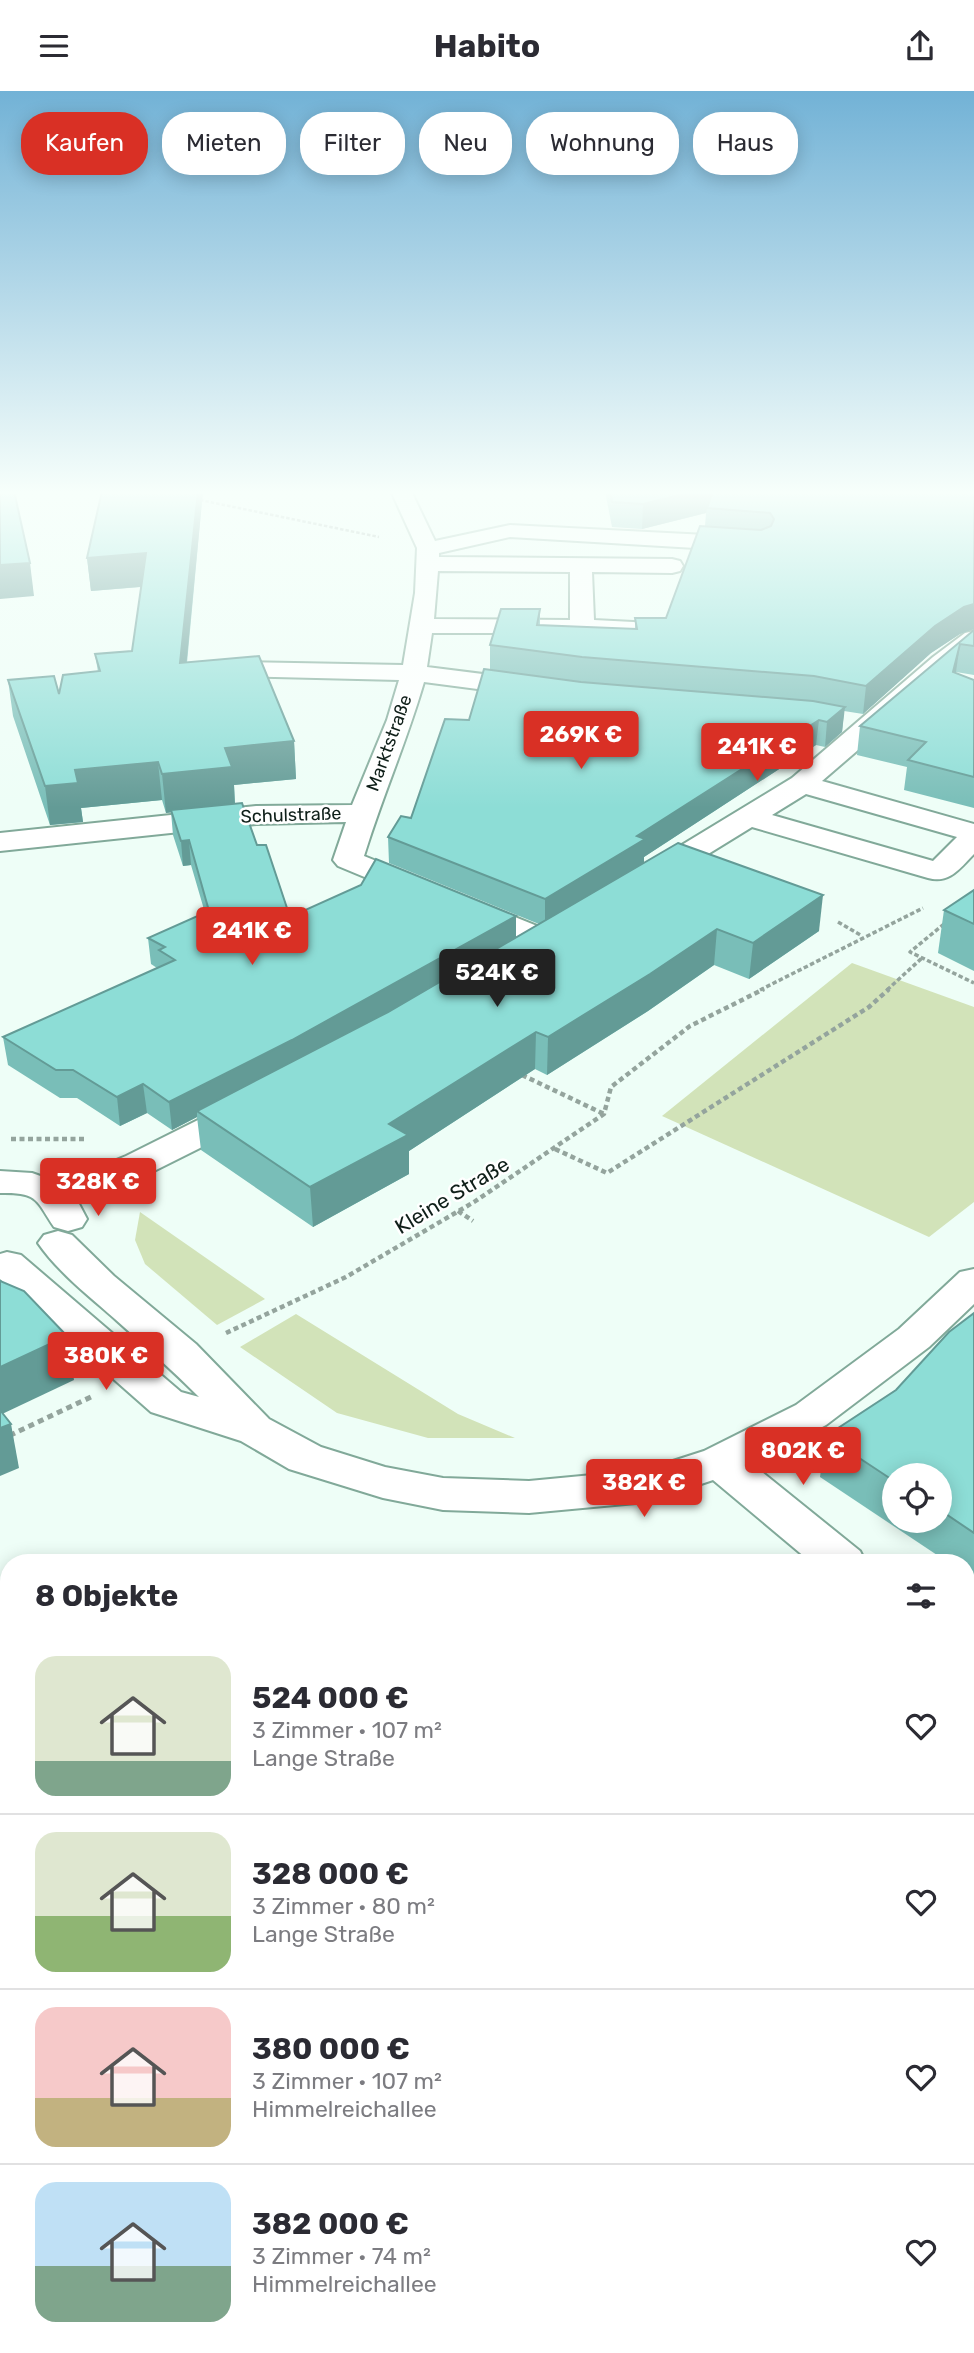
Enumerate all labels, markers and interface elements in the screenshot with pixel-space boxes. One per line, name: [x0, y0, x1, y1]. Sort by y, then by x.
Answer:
icon: menu: [35, 27, 73, 65]
text: Habito: [434, 27, 540, 65]
icon: share: [901, 27, 939, 65]
chip: Kaufen: [21, 112, 148, 175]
chip: Mieten: [162, 112, 286, 175]
chip: Filter: [300, 112, 405, 175]
chip: Neu: [419, 112, 512, 175]
chip: Wohnung: [526, 112, 679, 175]
chip: Haus: [693, 112, 798, 175]
street label: Marktstraße: [361, 692, 417, 794]
pin: 269K €: [524, 711, 638, 771]
text: 269K €: [540, 720, 622, 748]
pin: 241K €: [700, 723, 814, 783]
text: 241K €: [717, 732, 797, 760]
street label: Schulstraße: [240, 802, 342, 828]
pin: 241K €: [195, 907, 309, 967]
text: 241K €: [212, 916, 292, 944]
pin: 524K €: [440, 949, 554, 1009]
text: 524K €: [455, 958, 539, 986]
street label: Kleine Straße: [390, 1151, 514, 1239]
pin: 328K €: [41, 1159, 155, 1218]
text: 328K €: [56, 1167, 140, 1195]
pin: 380K €: [49, 1333, 163, 1392]
text: 380K €: [64, 1341, 148, 1369]
pin: 802K €: [746, 1427, 860, 1487]
text: 802K €: [761, 1436, 845, 1464]
pin: 382K €: [587, 1459, 701, 1519]
map controls: [882, 1463, 952, 1533]
button: locate: [882, 1463, 952, 1533]
text: 382K €: [602, 1468, 686, 1496]
icon: filters: [902, 1577, 940, 1615]
text: 8 Objekte: [35, 1578, 178, 1614]
text: 524 000 €: [252, 1680, 409, 1716]
icon: home: [91, 1684, 175, 1768]
icon: heart: [902, 1707, 940, 1745]
text: 3 Zimmer · 107 m²: [252, 1716, 442, 1744]
text: Lange Straße: [252, 1744, 395, 1772]
text: 328 000 €: [252, 1856, 409, 1892]
icon: home: [91, 1860, 175, 1944]
icon: heart: [902, 1883, 940, 1921]
text: 3 Zimmer · 80 m²: [252, 1892, 435, 1920]
text: Lange Straße: [252, 1920, 395, 1948]
text: 380 000 €: [252, 2031, 410, 2067]
icon: home: [91, 2035, 175, 2119]
icon: heart: [902, 2058, 940, 2096]
text: 3 Zimmer · 107 m²: [252, 2067, 442, 2095]
text: Himmelreichallee: [252, 2095, 437, 2123]
text: 382 000 €: [252, 2206, 409, 2242]
icon: home: [91, 2210, 175, 2294]
icon: heart: [902, 2233, 940, 2271]
text: 3 Zimmer · 74 m²: [252, 2242, 431, 2270]
text: Himmelreichallee: [252, 2270, 437, 2298]

